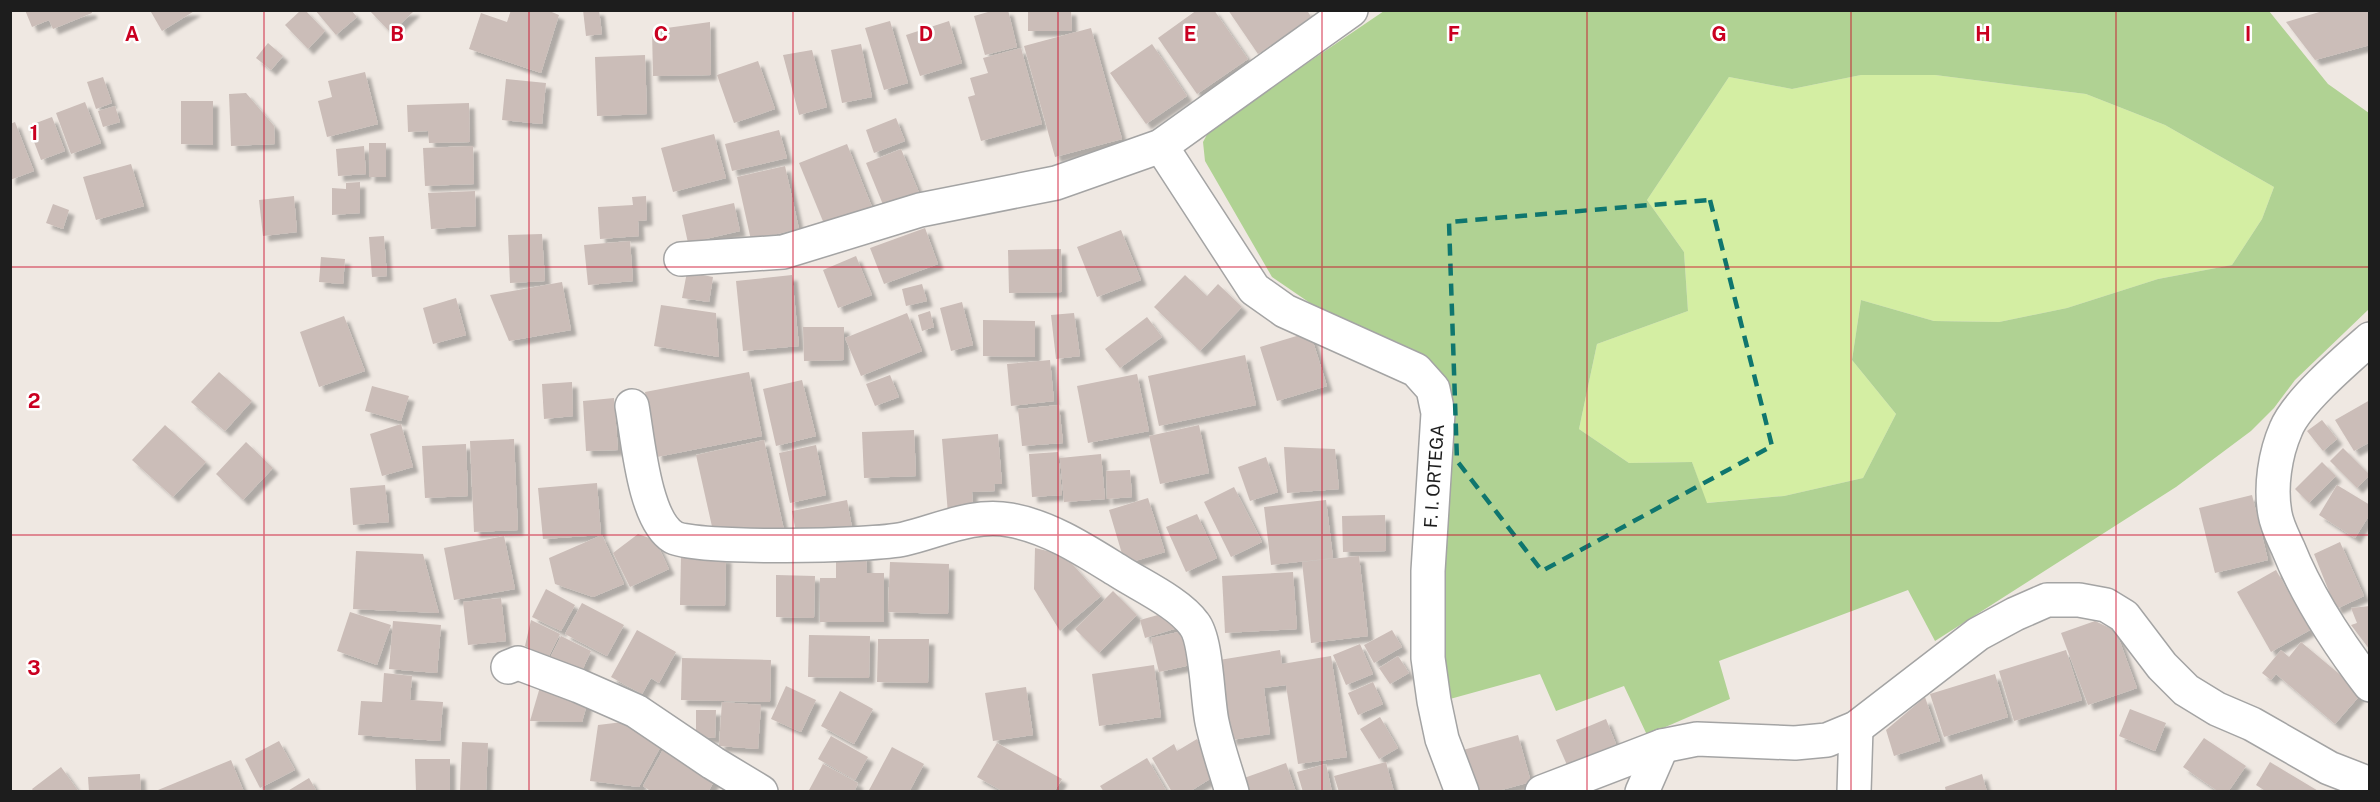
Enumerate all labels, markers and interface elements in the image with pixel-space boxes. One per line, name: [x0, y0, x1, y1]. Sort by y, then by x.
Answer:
text: A: [125, 22, 139, 46]
text: B: [390, 22, 404, 46]
text: C: [654, 22, 668, 46]
text: D: [919, 22, 933, 46]
text: E: [1184, 22, 1196, 46]
text: F: [1448, 22, 1460, 46]
text: G: [1711, 22, 1727, 46]
text: H: [1975, 22, 1991, 46]
text: I: [2245, 22, 2251, 46]
text: 1: [30, 121, 38, 145]
text: 2: [28, 389, 40, 413]
street label: F. I. ORTEGA: [1420, 423, 1448, 529]
text: 3: [27, 656, 41, 680]

